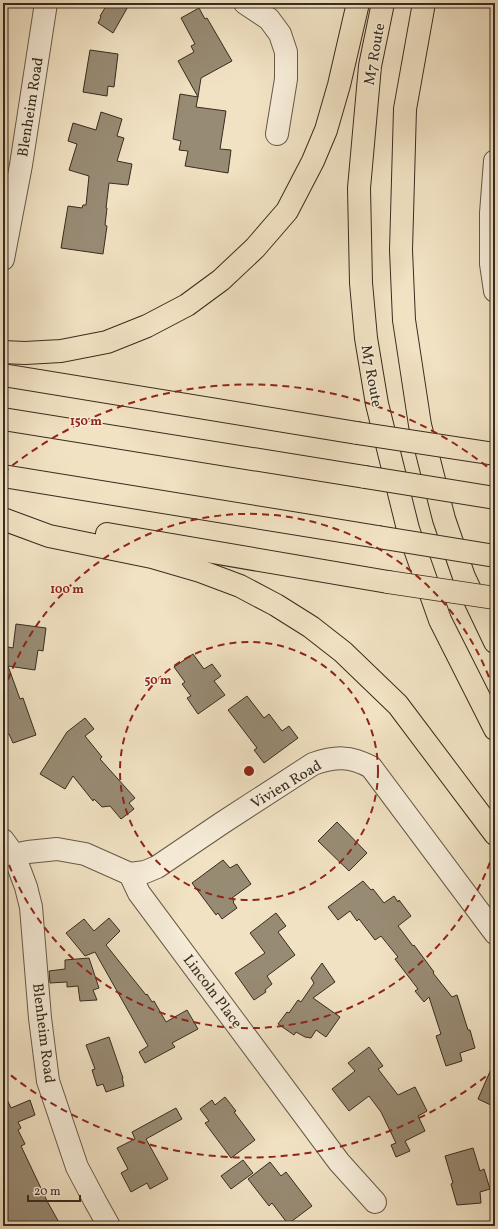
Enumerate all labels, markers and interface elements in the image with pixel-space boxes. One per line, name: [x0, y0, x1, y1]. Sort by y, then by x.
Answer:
street label: M7 Route: [360, 21, 391, 87]
street label: Blenheim Road: [13, 56, 50, 159]
street label: M7 Route: [355, 343, 386, 409]
text: 150 m: [70, 414, 102, 430]
text: 100 m: [50, 582, 84, 598]
text: 50 m: [144, 673, 172, 689]
street label: Vivien Road: [247, 756, 326, 815]
centre of rings: [242, 764, 256, 778]
street label: Lincoln Place: [177, 951, 246, 1033]
street label: Blenheim Road: [26, 982, 59, 1084]
scale bar: [28, 1177, 80, 1203]
text: 20 m: [34, 1184, 61, 1200]

